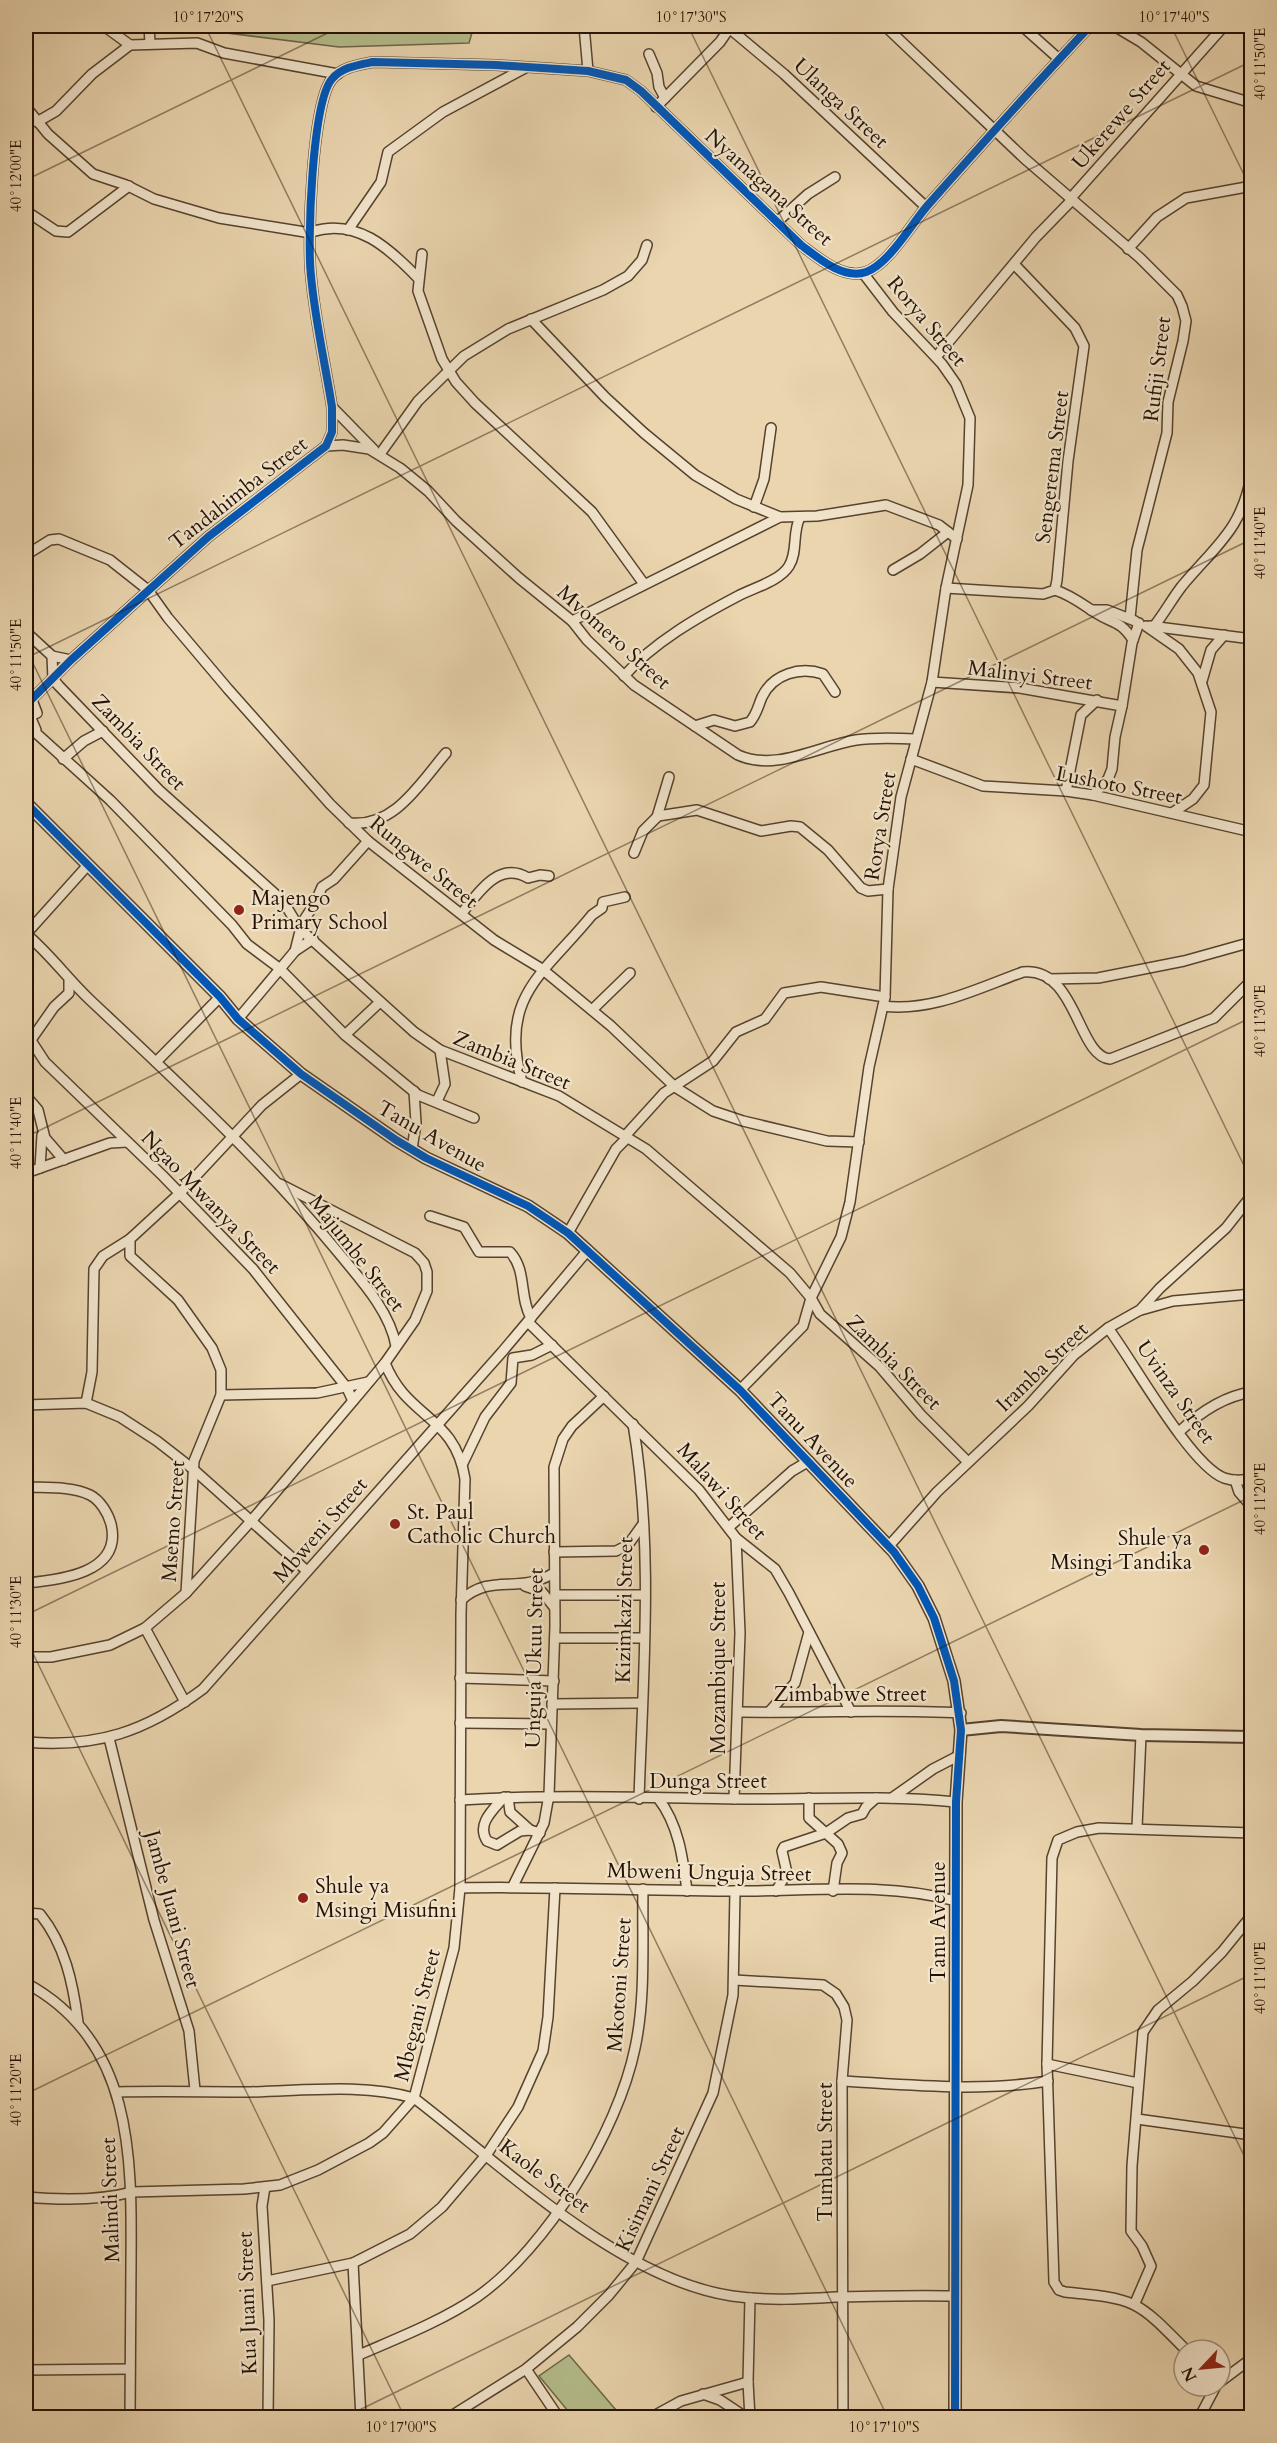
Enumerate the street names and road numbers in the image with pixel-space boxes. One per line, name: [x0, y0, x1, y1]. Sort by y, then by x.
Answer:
street label: Ulanga Street: [787, 52, 895, 155]
street label: Ukerewe Street: [1065, 53, 1178, 176]
street label: Nyamagana Street: [698, 122, 839, 253]
street label: Rorya Street: [880, 270, 973, 373]
street label: Rufiji Street: [1137, 314, 1178, 423]
street label: Sengerema Street: [1029, 389, 1076, 545]
street label: Tandahimba Street: [163, 430, 314, 557]
street label: Mvomero Street: [550, 578, 677, 697]
street label: Malinyi Street: [966, 653, 1094, 698]
street label: Zambia Street: [85, 688, 192, 797]
street label: Lushoto Street: [1053, 759, 1185, 812]
street label: Rorya Street: [858, 769, 903, 883]
street label: Rungwe Street: [363, 809, 485, 916]
street label: Zambia Street: [449, 1024, 575, 1097]
street label: Tanu Avenue: [372, 1093, 492, 1179]
street label: Ngao Mwanya Street: [134, 1124, 287, 1281]
street label: Majumbe Street: [302, 1189, 412, 1318]
street label: Zambia Street: [839, 1308, 948, 1417]
street label: Iramba Street: [990, 1316, 1095, 1419]
street label: Uvinza Street: [1129, 1335, 1222, 1450]
street label: Tanu Avenue: [761, 1386, 865, 1495]
street label: Malawi Street: [670, 1436, 774, 1547]
street label: Msemo Street: [155, 1459, 192, 1583]
street label: Mbweni Street: [266, 1471, 375, 1589]
street label: Kizimkazi Street: [609, 1536, 640, 1683]
street label: Unguja Ukuu Street: [518, 1567, 551, 1749]
street label: Mozambique Street: [704, 1581, 733, 1754]
street label: Zimbabwe Street: [774, 1680, 927, 1709]
street label: Dunga Street: [649, 1767, 767, 1796]
street label: Jambe Juani Street: [137, 1824, 208, 1992]
street label: Mbweni Unguja Street: [607, 1856, 812, 1889]
street label: Tanu Avenue: [924, 1861, 953, 1983]
street label: Mkotoni Street: [600, 1917, 639, 2053]
street label: Mbegani Street: [387, 1946, 448, 2084]
street label: Tumbatu Street: [811, 2082, 840, 2222]
street label: Kisimani Street: [609, 2121, 692, 2257]
street label: Kaole Street: [493, 2133, 596, 2220]
street label: Malindi Street: [94, 2137, 127, 2263]
street label: Kua Juani Street: [230, 2230, 264, 2375]

